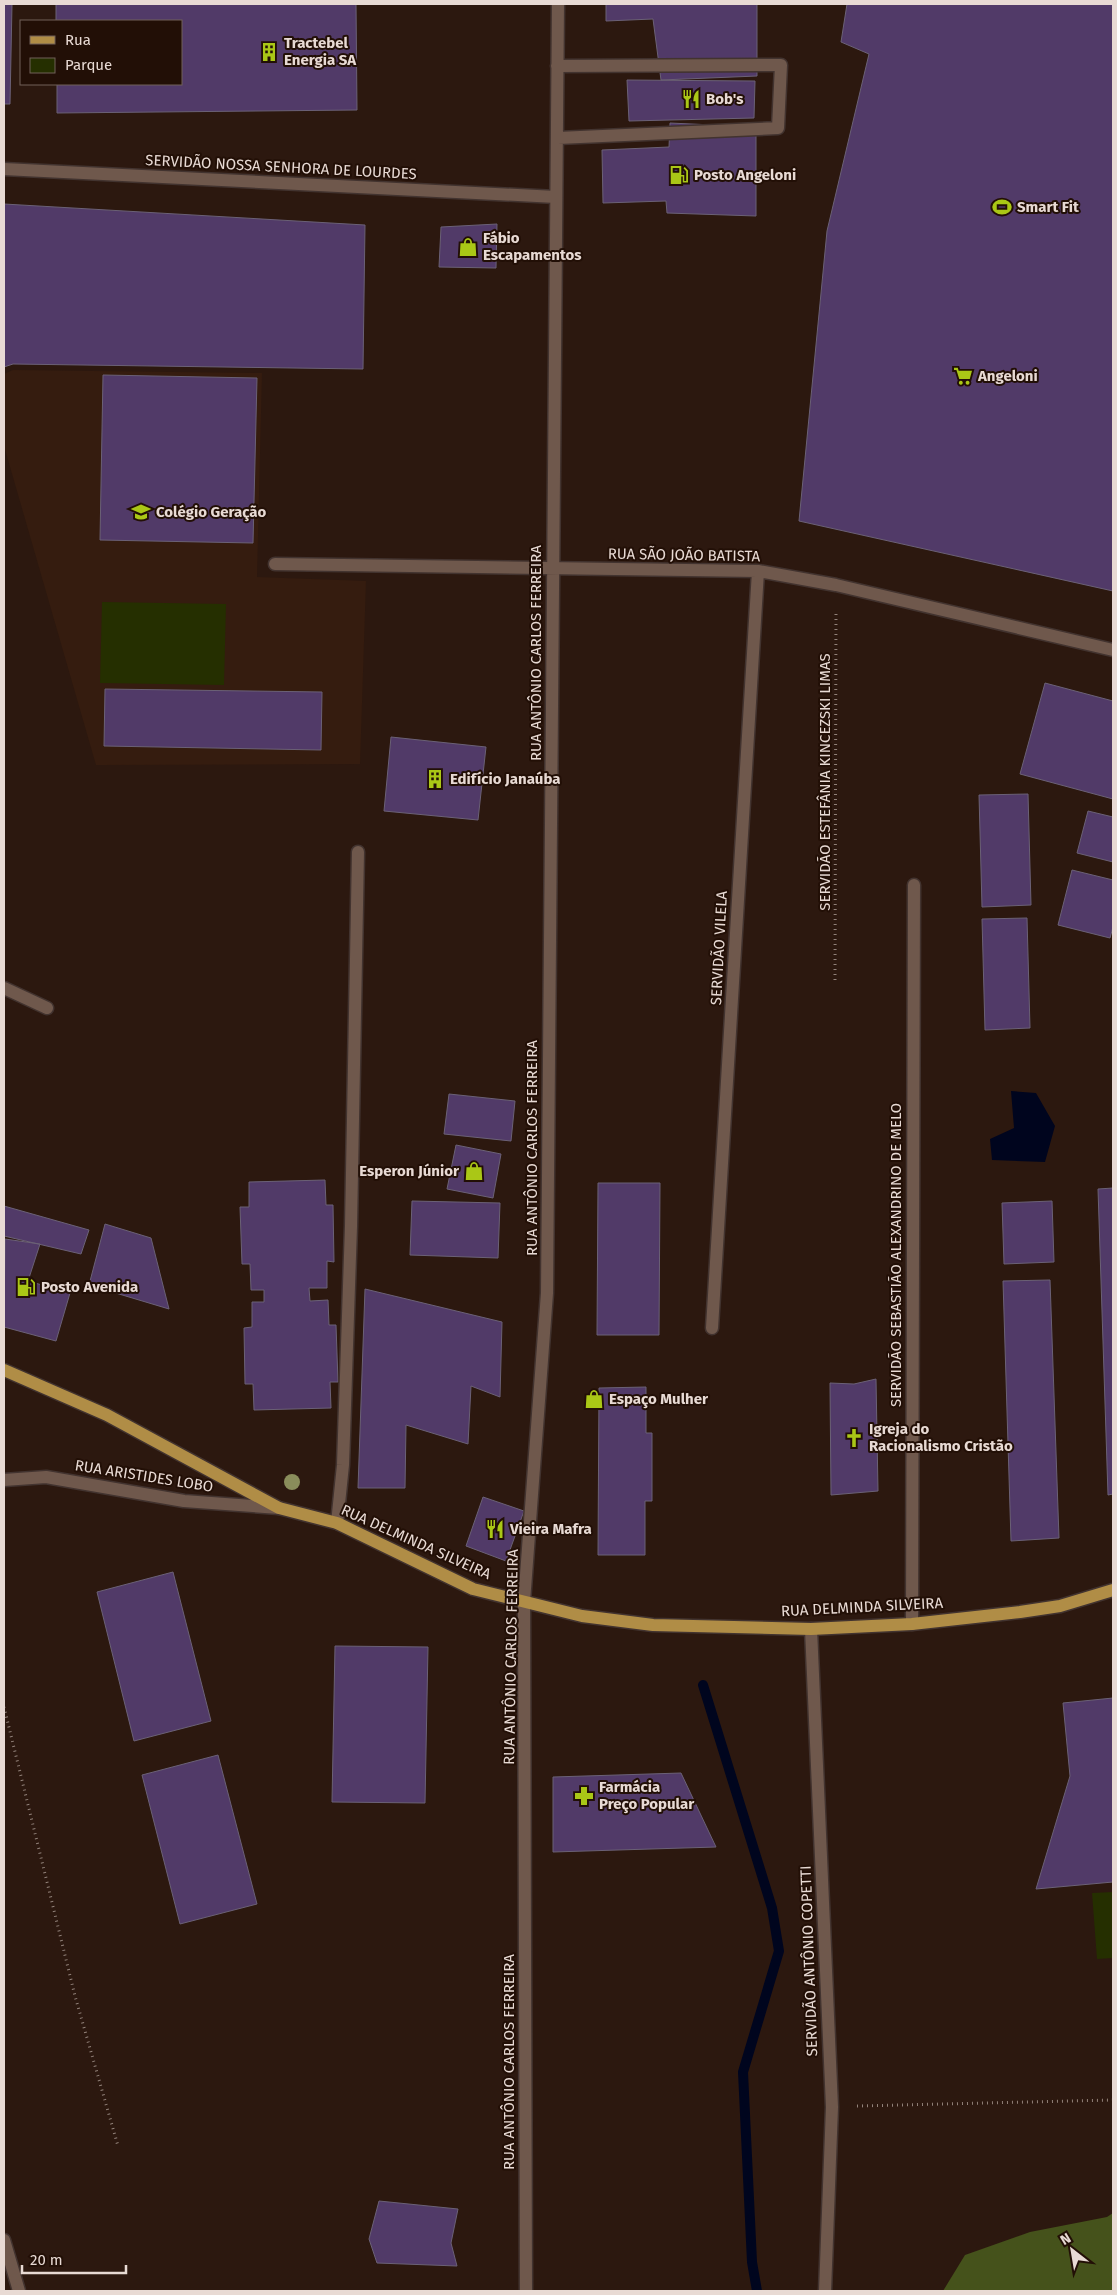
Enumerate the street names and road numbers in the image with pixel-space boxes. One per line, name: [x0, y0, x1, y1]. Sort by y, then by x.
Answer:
street label: SERVIDÃO NOSSA SENHORA DE LOURDES: [145, 151, 417, 183]
street label: RUA ANTÔNIO CARLOS FERREIRA: [527, 545, 545, 761]
street label: RUA SÃO JOÃO BATISTA: [608, 545, 761, 565]
street label: SERVIDÃO ESTEFÂNIA KINCEZSKI LIMAS: [816, 653, 834, 911]
street label: SERVIDÃO VILELA: [707, 890, 731, 1006]
street label: RUA ANTÔNIO CARLOS FERREIRA: [523, 1040, 541, 1256]
street label: SERVIDÃO SEBASTIÃO ALEXANDRINO DE MELO: [887, 1103, 905, 1407]
street label: RUA ARISTIDES LOBO: [74, 1456, 214, 1496]
street label: RUA DELMINDA SILVEIRA: [338, 1501, 494, 1583]
street label: RUA ANTÔNIO CARLOS FERREIRA: [500, 1549, 522, 1765]
street label: RUA DELMINDA SILVEIRA: [781, 1594, 944, 1620]
street label: SERVIDÃO ANTÔNIO COPETTI: [797, 1865, 821, 2057]
street label: RUA ANTÔNIO CARLOS FERREIRA: [500, 1954, 518, 2170]

